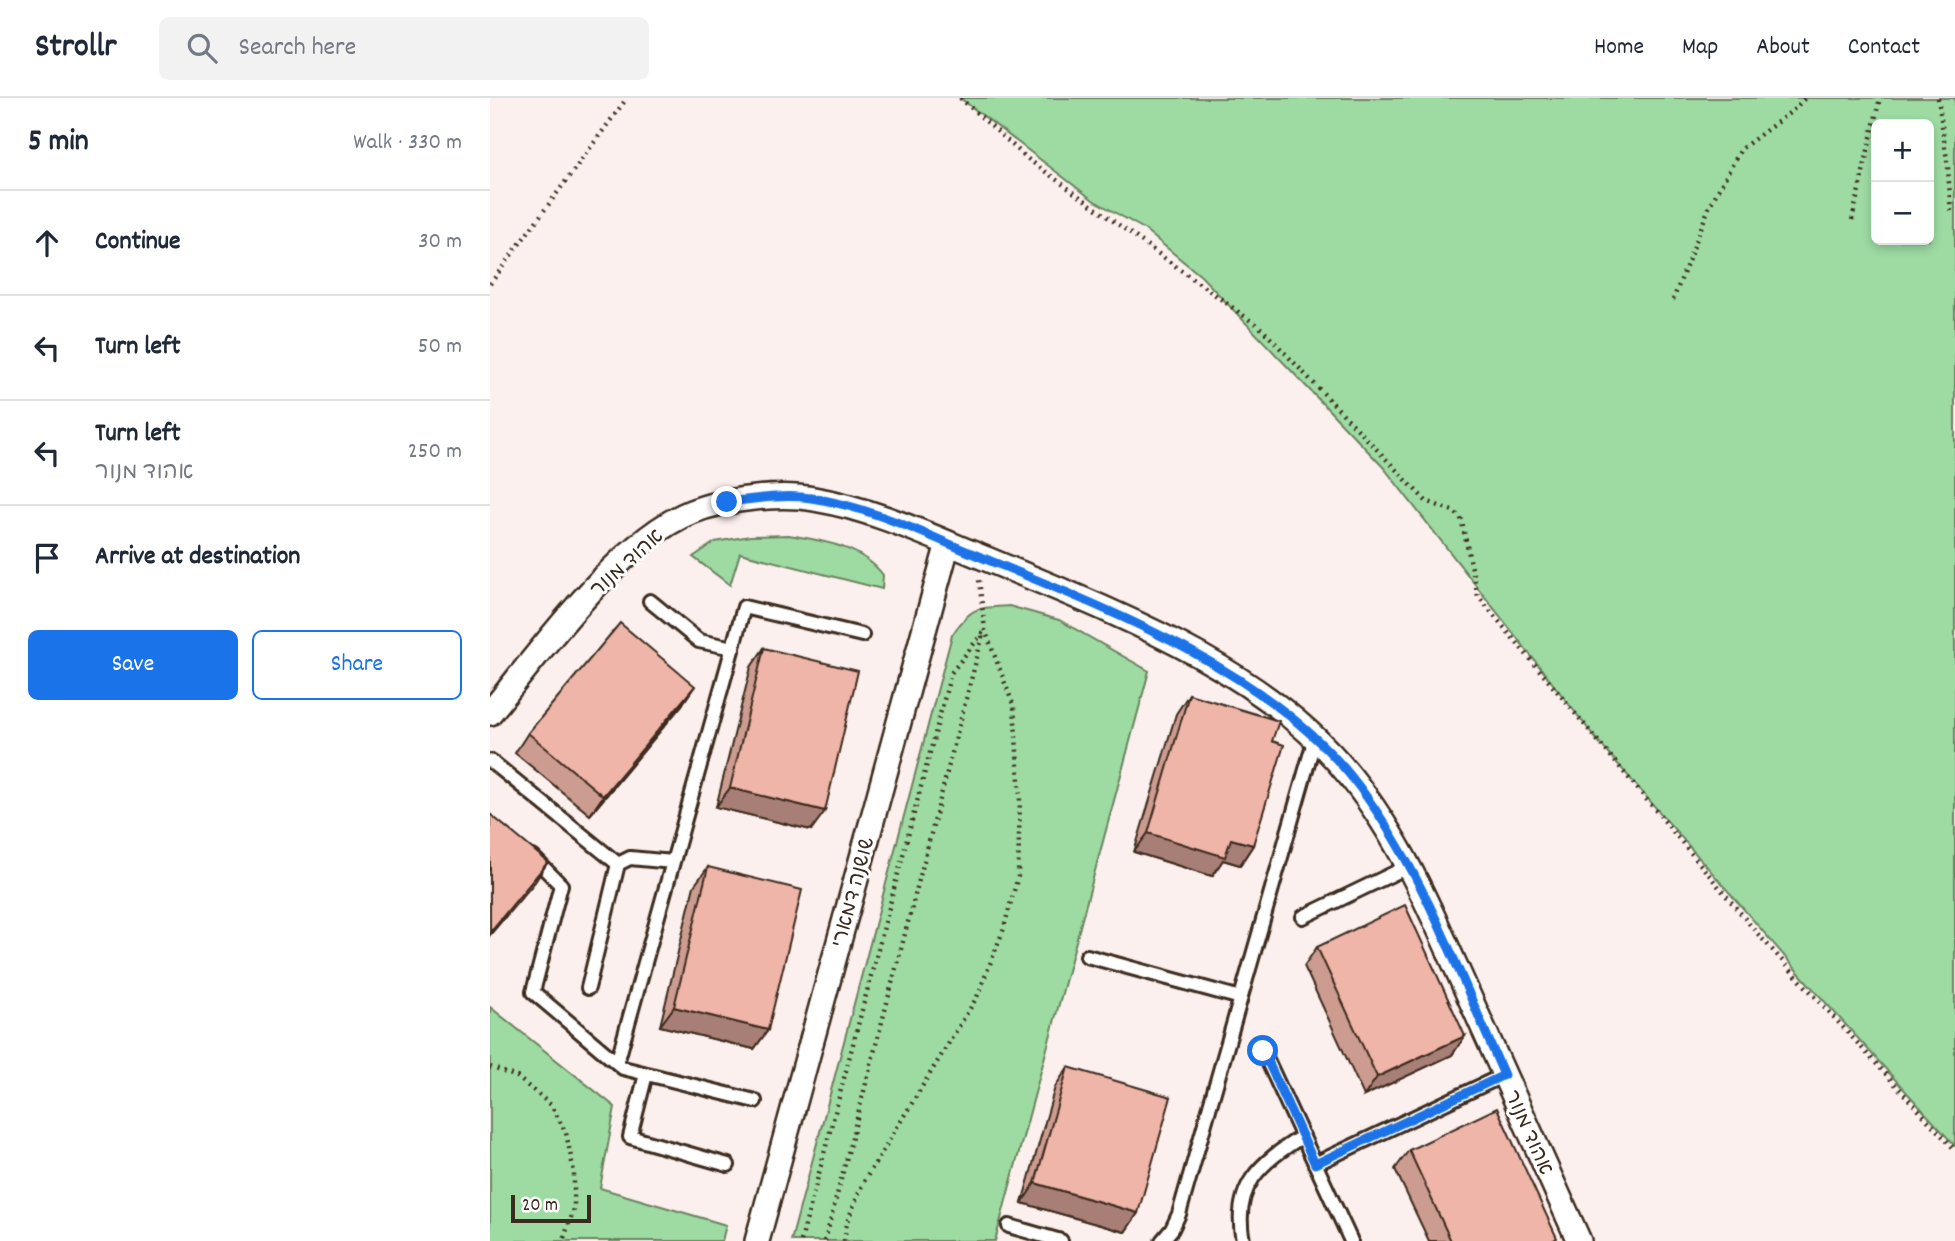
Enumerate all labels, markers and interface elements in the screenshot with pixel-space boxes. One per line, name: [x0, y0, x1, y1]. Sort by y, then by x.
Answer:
search box: [159, 17, 649, 80]
text: Strollr: [35, 25, 117, 72]
icon: search: [183, 29, 221, 67]
text: Search here: [239, 30, 356, 67]
text: Home: [1594, 31, 1644, 65]
text: Map: [1682, 31, 1718, 65]
text: About: [1756, 31, 1810, 65]
text: Contact: [1848, 31, 1920, 65]
map controls: [1871, 119, 1934, 245]
button: +: [1871, 119, 1934, 182]
text: 5 min: [28, 122, 89, 165]
text: Walk · 330 m: [353, 127, 462, 160]
button: −: [1871, 182, 1934, 245]
icon: ahead: [28, 224, 66, 262]
text: Continue: [95, 224, 180, 261]
text: 30 m: [418, 226, 462, 259]
icon: left: [28, 329, 66, 367]
text: Turn left: [95, 329, 181, 366]
text: 50 m: [418, 331, 462, 364]
text: Turn left: [95, 416, 181, 453]
icon: left: [28, 434, 66, 472]
text: 250 m: [408, 436, 462, 469]
text: אהוד מנור: [95, 457, 193, 490]
route end: [711, 486, 742, 517]
street label: אהוד מנור: [585, 523, 671, 605]
icon: arrive: [28, 539, 66, 577]
text: Arrive at destination: [95, 539, 300, 576]
button: Save: [28, 630, 238, 700]
button: Share: [252, 630, 462, 700]
street label: שושנה דמארי: [826, 834, 884, 951]
route start: [1247, 1035, 1278, 1066]
street label: אהוד מנור: [1495, 1086, 1559, 1180]
scale bar: [511, 1192, 592, 1224]
text: 20 m: [522, 1193, 558, 1220]

